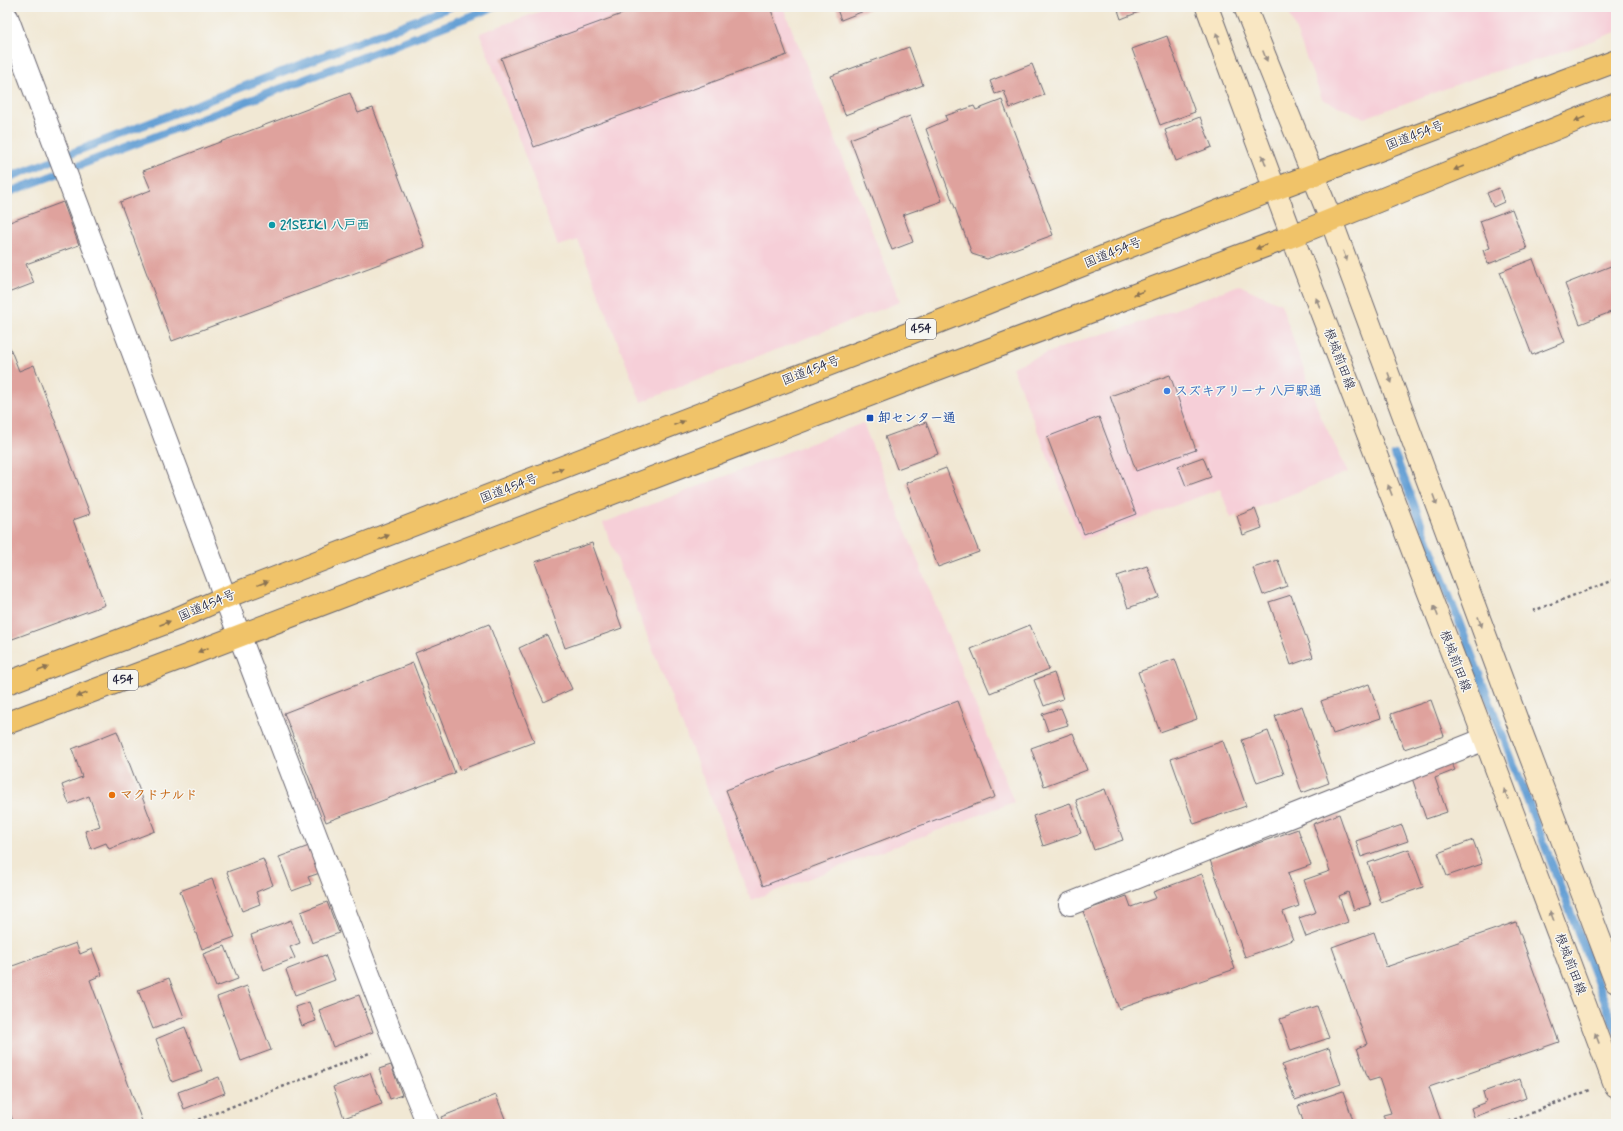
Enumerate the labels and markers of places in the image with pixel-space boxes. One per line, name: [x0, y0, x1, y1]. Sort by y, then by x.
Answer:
place label: 21SEIKI 八戸西: [280, 217, 369, 234]
marker: 21SEIKI 八戸西: [267, 220, 277, 230]
place label: スズキアリーナ 八戸駅通: [1175, 383, 1322, 400]
marker: スズキアリーナ 八戸駅通: [1162, 386, 1172, 396]
place label: 卸センター通: [878, 410, 956, 427]
marker: 卸センター通: [865, 413, 875, 423]
place label: マクドナルド: [120, 787, 197, 804]
marker: マクドナルド: [107, 790, 117, 800]

